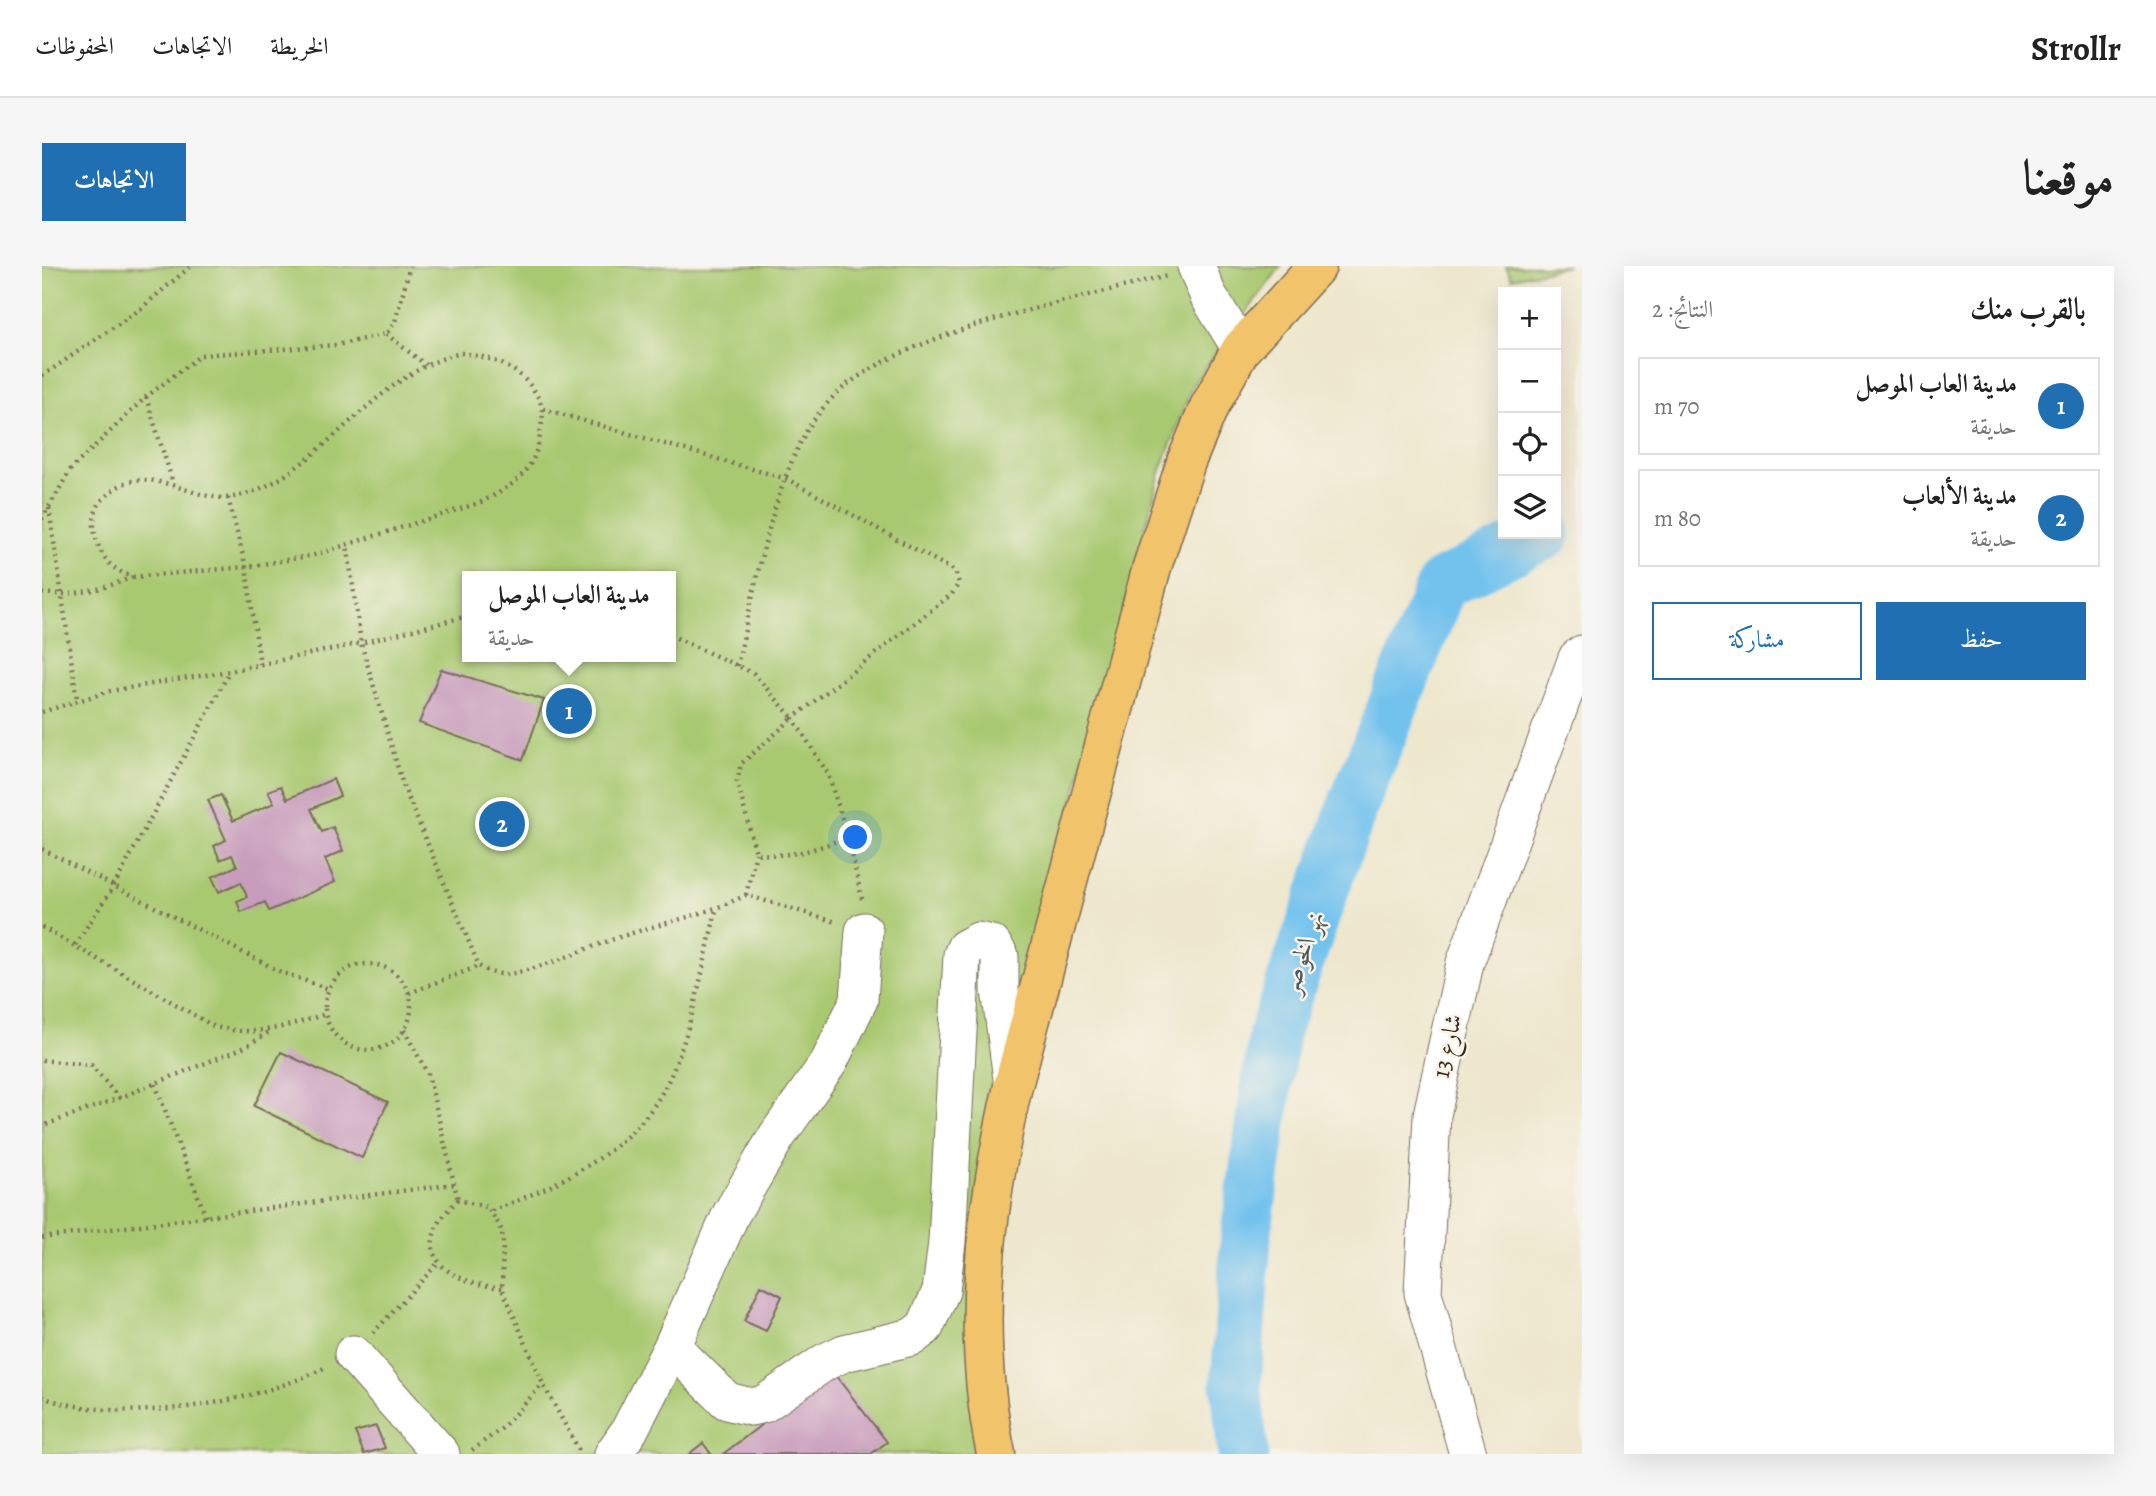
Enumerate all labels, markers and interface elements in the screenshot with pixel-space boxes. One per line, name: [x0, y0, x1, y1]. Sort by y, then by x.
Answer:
text: Strollr: [2031, 26, 2121, 71]
text: المحفوظات: [35, 30, 114, 62]
text: الاتجاهات: [152, 30, 232, 62]
text: الخريطة: [270, 30, 329, 62]
button: الاتجاهات: [42, 143, 186, 221]
text: موقعنا: [2022, 144, 2114, 211]
map controls: [1498, 287, 1561, 539]
button: +: [1498, 287, 1561, 350]
text: بالقرب منك: [1970, 289, 2086, 329]
text: النتائج: 2: [1652, 294, 1713, 325]
button: −: [1498, 350, 1561, 413]
text: مدينة العاب الموصل: [1855, 366, 2017, 401]
text: 70 m: [1654, 391, 1700, 422]
text: 1: [2057, 391, 2065, 422]
text: حديقة: [1970, 411, 2017, 442]
button: locate: [1498, 413, 1561, 476]
button: layers: [1498, 476, 1561, 539]
text: مدينة الألعاب: [1902, 478, 2017, 513]
text: 80 m: [1654, 503, 1701, 534]
text: 2: [2055, 503, 2067, 534]
text: حديقة: [1970, 523, 2017, 554]
popup: [462, 571, 676, 662]
text: مدينة العاب الموصل: [488, 577, 650, 612]
button: مشاركة: [1652, 602, 1862, 680]
button: حفظ: [1876, 602, 2086, 680]
text: حديقة: [488, 622, 535, 653]
pin: 1: [546, 685, 592, 737]
pin: 2: [479, 798, 525, 850]
your location: [838, 820, 872, 854]
water label: نهر الخوصر: [1271, 906, 1333, 1001]
street label: شارع 13: [1425, 1011, 1473, 1082]

